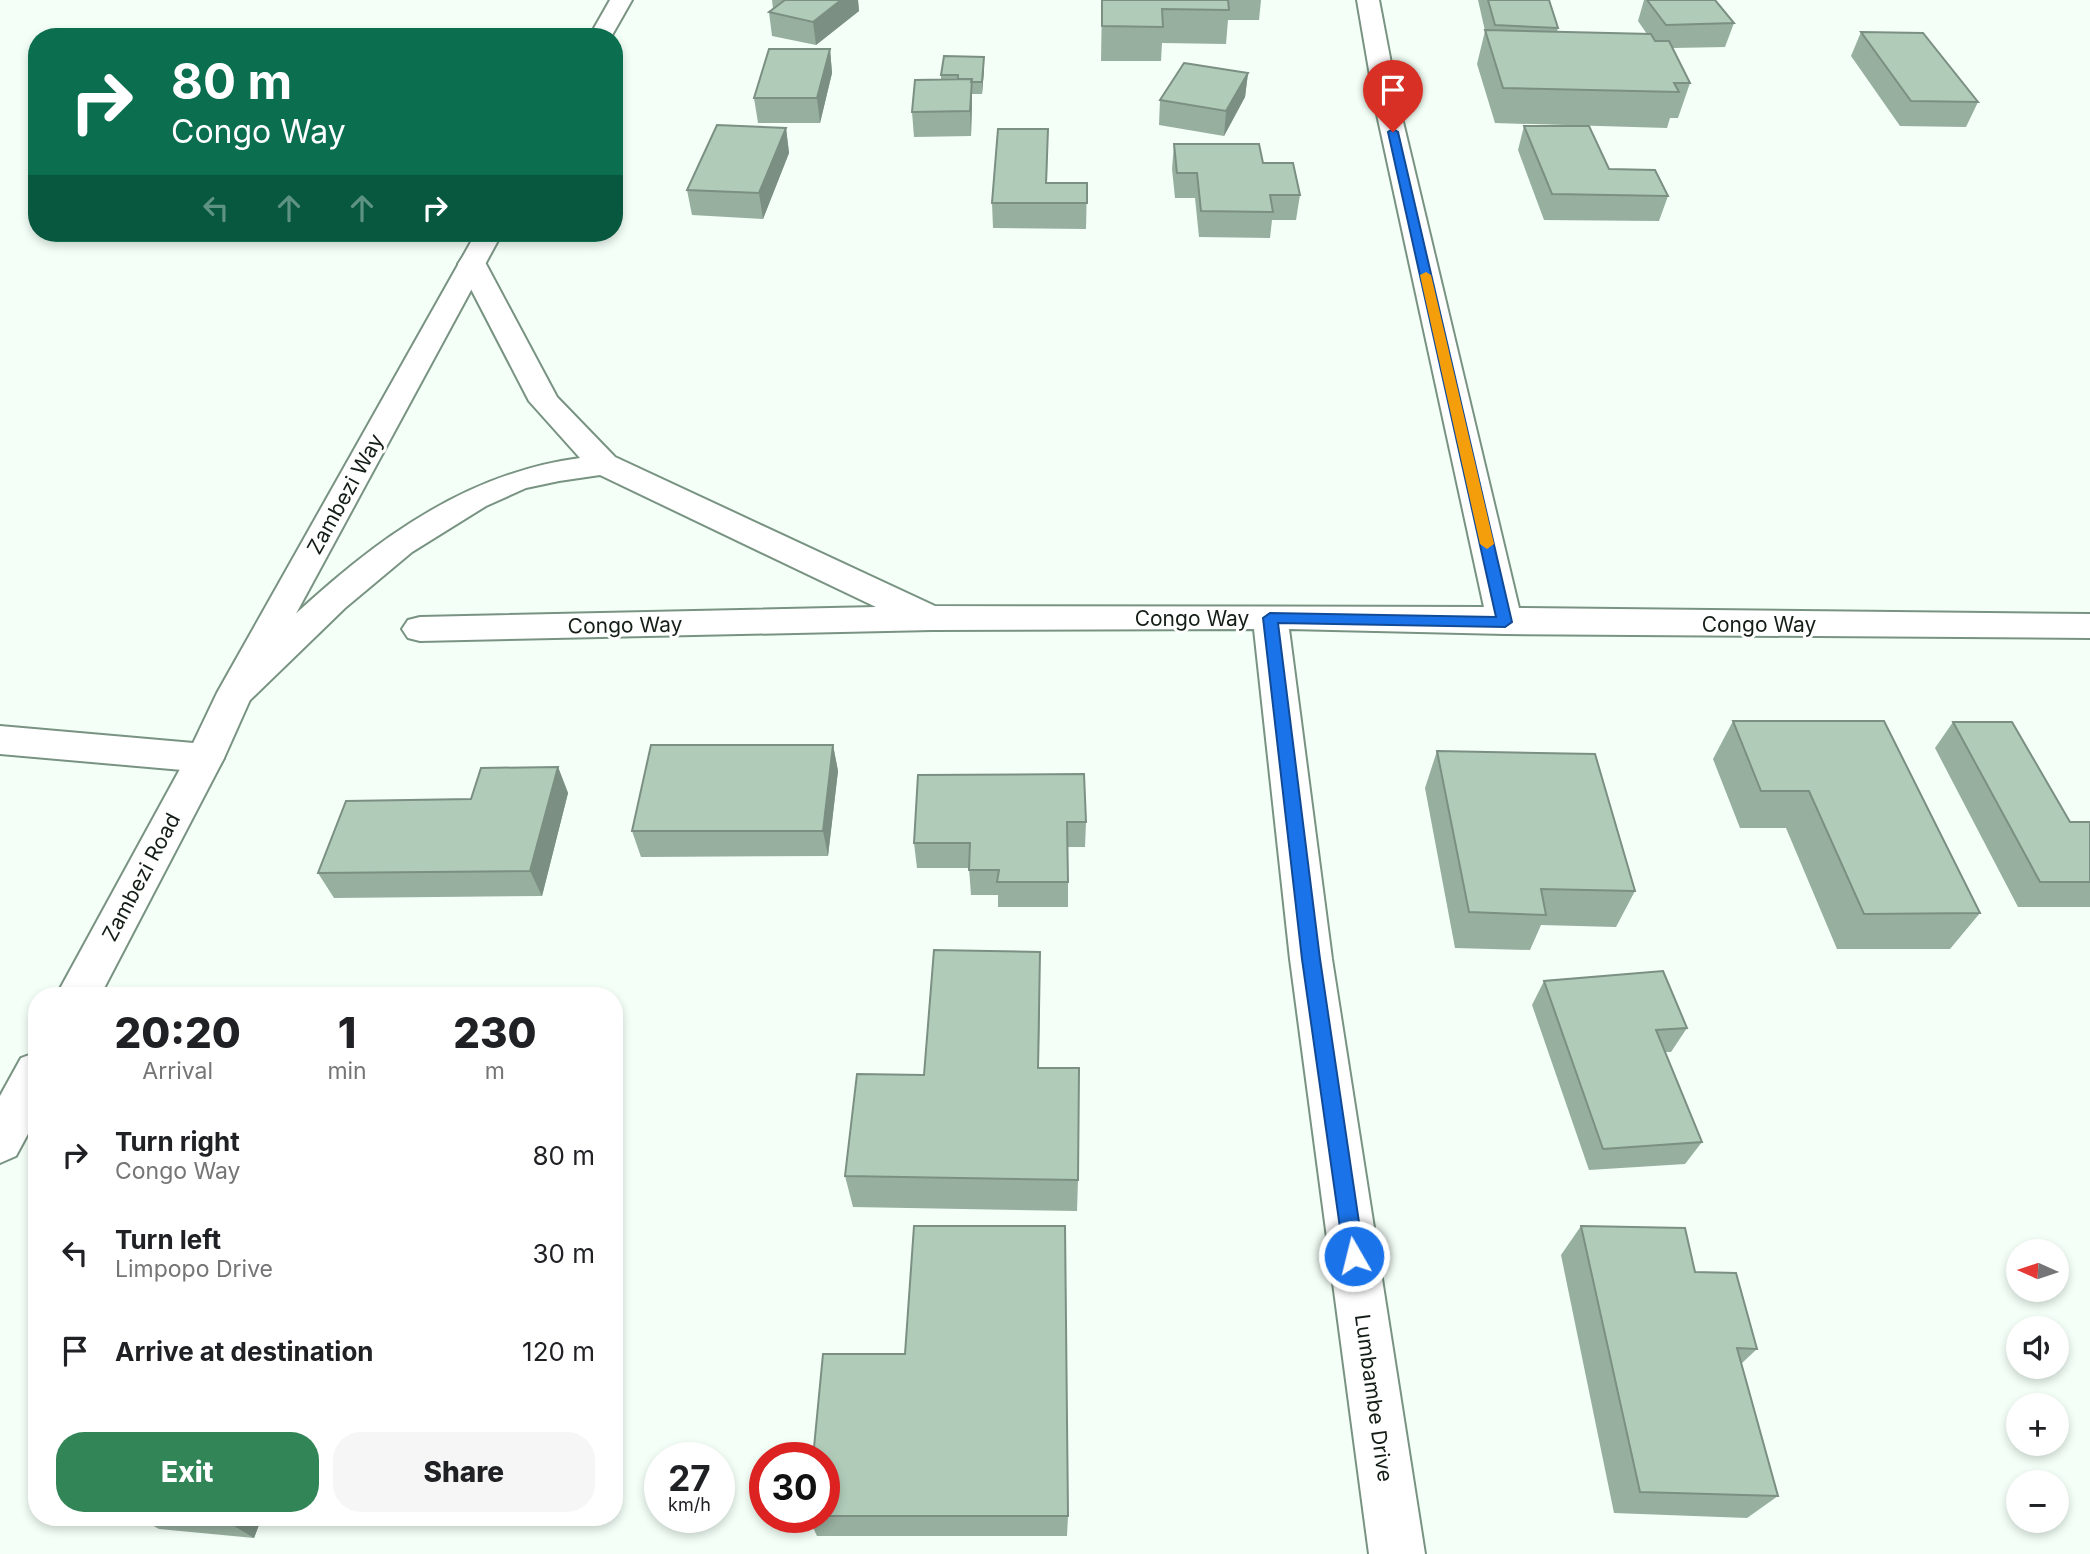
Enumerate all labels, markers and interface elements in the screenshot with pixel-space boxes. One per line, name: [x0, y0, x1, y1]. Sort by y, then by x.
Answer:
text: 80 m: [171, 52, 292, 111]
icon: right: [56, 56, 147, 147]
pin: [1363, 60, 1423, 132]
icon: arrive: [1374, 71, 1412, 109]
text: Congo Way: [171, 112, 346, 151]
icon: left: [197, 189, 235, 227]
icon: ahead: [270, 189, 308, 227]
icon: ahead: [343, 189, 381, 227]
icon: right: [416, 189, 454, 227]
street label: Zambezi Way: [302, 429, 388, 559]
street label: Congo Way: [1135, 606, 1250, 631]
street label: Congo Way: [567, 611, 683, 638]
street label: Congo Way: [1702, 612, 1817, 637]
street label: Zambezi Road: [97, 809, 185, 945]
text: 20:20: [114, 1007, 241, 1058]
text: 1: [338, 1007, 356, 1058]
text: 230: [453, 1007, 537, 1058]
text: Arrival: [142, 1057, 213, 1085]
text: min: [327, 1057, 367, 1085]
text: m: [485, 1057, 505, 1085]
text: Turn right: [115, 1126, 240, 1157]
icon: right: [56, 1136, 94, 1174]
text: 80 m: [532, 1140, 595, 1171]
text: Congo Way: [115, 1157, 241, 1185]
position arrow: [1317, 1219, 1391, 1293]
text: Turn left: [115, 1224, 221, 1255]
icon: left: [56, 1234, 94, 1272]
text: 30 m: [532, 1238, 595, 1269]
north arrow: [2006, 1239, 2068, 1302]
map controls: [2006, 1239, 2069, 1533]
text: Limpopo Drive: [115, 1255, 273, 1283]
street label: Lumbambe Drive: [1350, 1313, 1398, 1483]
button: sound: [2006, 1316, 2069, 1379]
icon: arrive: [56, 1332, 94, 1370]
text: Arrive at destination: [115, 1336, 374, 1367]
text: 120 m: [522, 1336, 595, 1367]
button: +: [2006, 1393, 2069, 1456]
button: Exit: [56, 1432, 319, 1512]
button: Share: [333, 1432, 595, 1512]
speed limit sign: 30: [749, 1442, 840, 1533]
text: 27: [668, 1457, 711, 1499]
button: −: [2006, 1470, 2069, 1533]
text: km/h: [668, 1494, 711, 1515]

